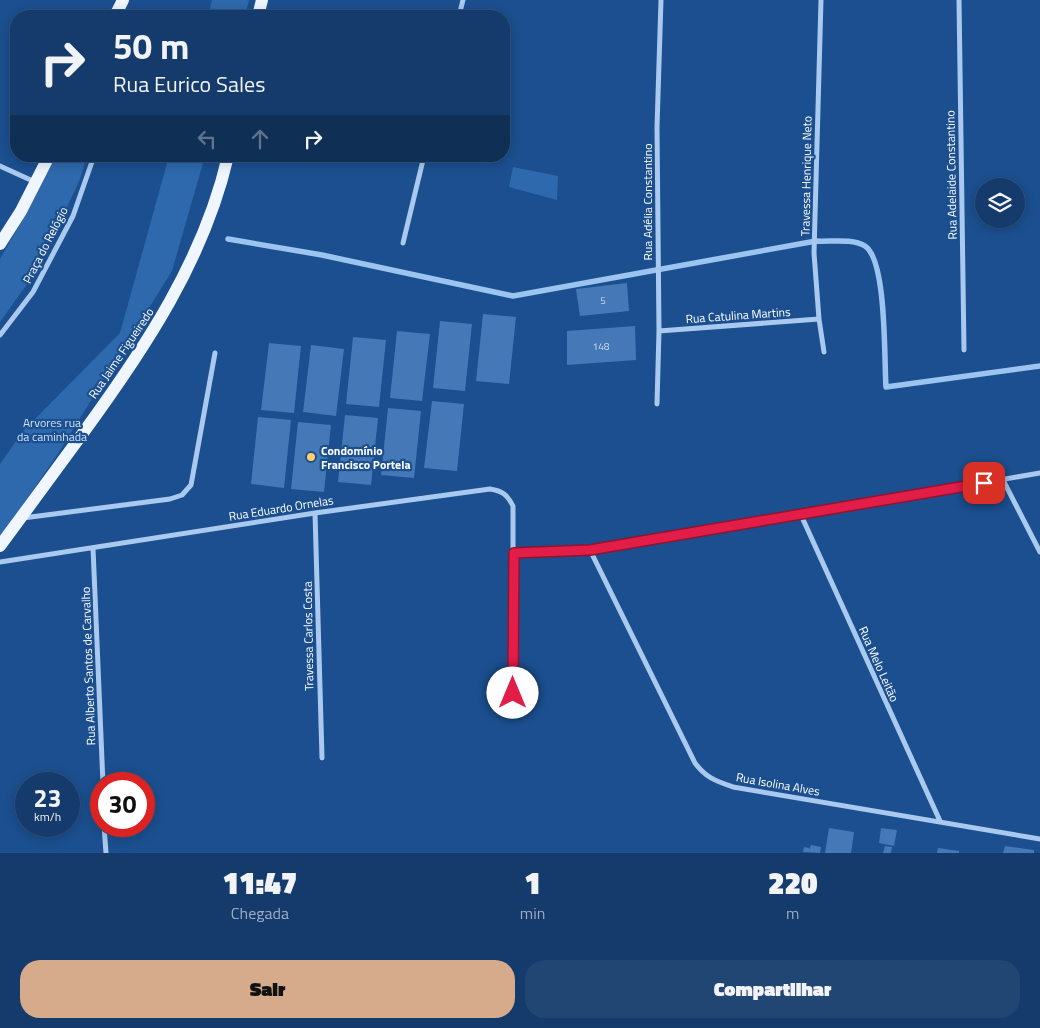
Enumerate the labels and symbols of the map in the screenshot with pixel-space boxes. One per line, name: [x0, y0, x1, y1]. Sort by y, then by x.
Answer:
street label: Rua Adelaide Constantino: [940, 110, 962, 240]
street label: Travessa Henrique Neto: [795, 116, 817, 236]
street label: Rua Adélia Constantino: [638, 144, 657, 260]
street label: Praça do Relógio: [17, 203, 73, 287]
house number: 5: [600, 293, 606, 308]
street label: Rua Catulina Martins: [685, 302, 792, 328]
street label: Rua Jaime Figueiredo: [83, 304, 159, 402]
house number: 148: [593, 339, 610, 354]
park label: Arvores rua da caminhada: [17, 413, 87, 446]
place label: Condomínio Francisco Portela: [321, 441, 411, 474]
marker: Condomínio Francisco Portela: [305, 451, 317, 463]
pin: [963, 462, 1005, 504]
street label: Rua Eduardo Ornelas: [227, 490, 335, 526]
street label: Travessa Carlos Costa: [298, 581, 318, 691]
street label: Rua Alberto Santos de Carvalho: [76, 586, 100, 746]
street label: Rua Melo Leitão: [854, 623, 904, 705]
position arrow: [486, 666, 538, 718]
street label: Rua Isolina Alves: [735, 767, 822, 801]
speed limit sign: 30: [90, 772, 155, 837]

